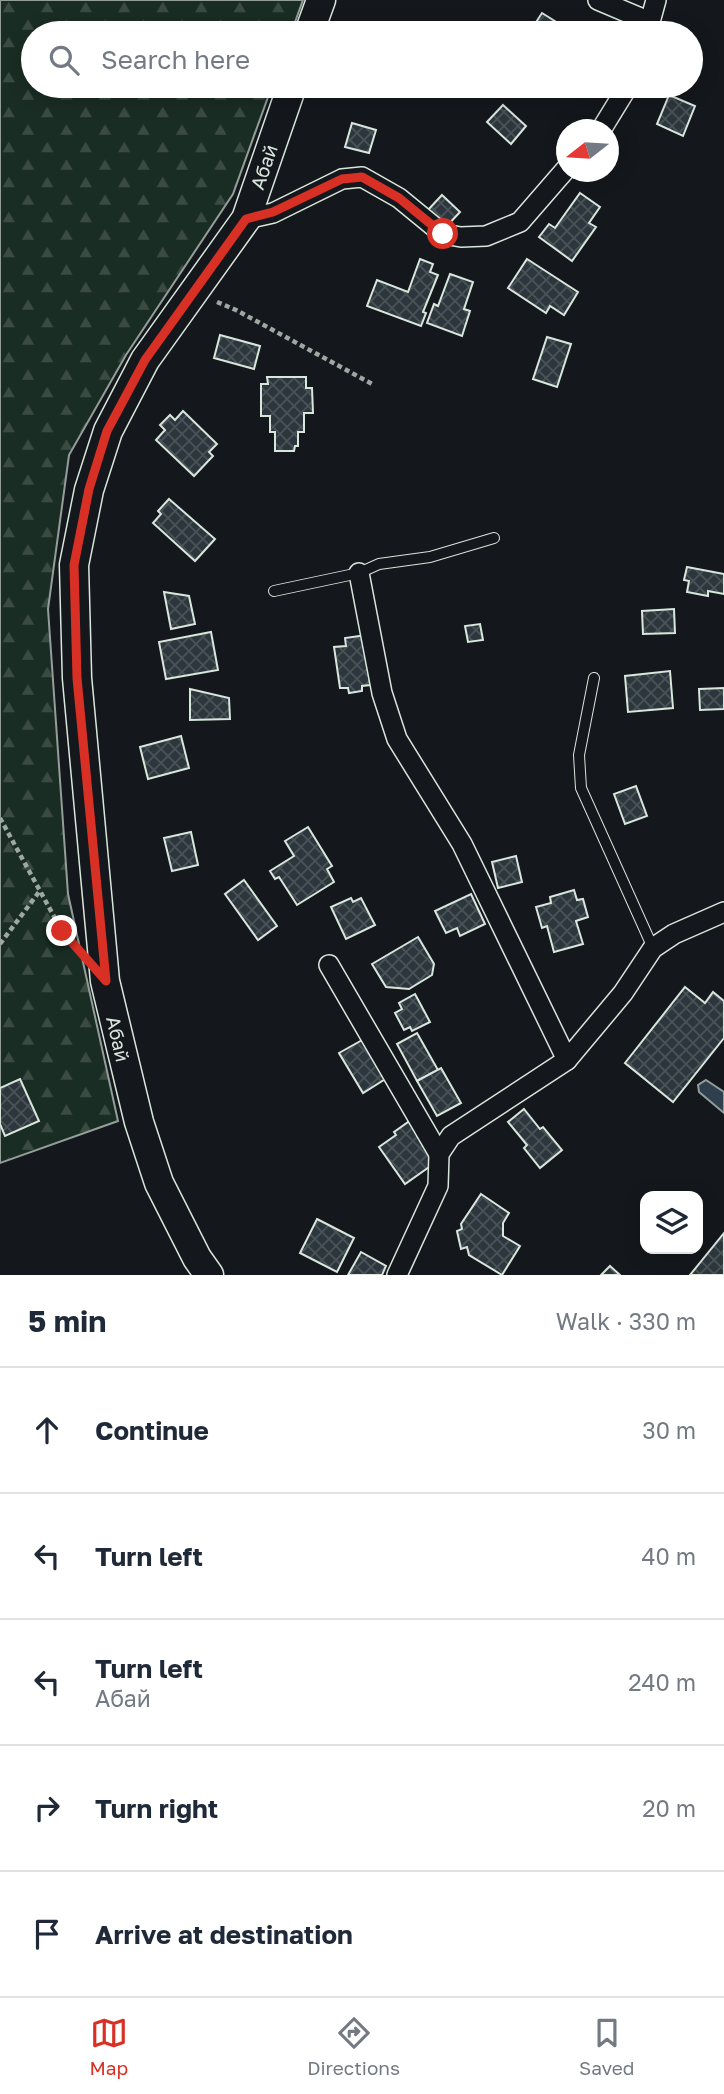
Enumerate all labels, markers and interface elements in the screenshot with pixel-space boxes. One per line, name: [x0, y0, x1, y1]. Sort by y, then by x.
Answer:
search box: [21, 21, 703, 98]
icon: search: [45, 41, 83, 79]
text: Search here: [101, 44, 250, 75]
north arrow: [556, 119, 619, 182]
street label: Абай: [245, 141, 282, 192]
route start: [427, 218, 458, 249]
route end: [46, 915, 77, 946]
street label: Абай: [102, 1014, 135, 1064]
map controls: [640, 1191, 703, 1254]
button: layers: [640, 1191, 703, 1254]
text: 5 min: [28, 1303, 106, 1339]
text: Walk · 330 m: [556, 1307, 696, 1335]
icon: ahead: [28, 1411, 66, 1449]
text: Continue: [95, 1415, 209, 1446]
text: 30 m: [642, 1416, 696, 1444]
icon: left: [28, 1537, 66, 1575]
text: Turn left: [95, 1541, 203, 1572]
text: 40 m: [642, 1542, 696, 1570]
text: Turn left: [95, 1653, 203, 1684]
icon: left: [28, 1663, 66, 1701]
text: 240 m: [628, 1668, 696, 1696]
text: Абай: [95, 1684, 151, 1712]
icon: right: [28, 1789, 66, 1827]
text: Turn right: [95, 1793, 218, 1824]
text: 20 m: [642, 1794, 696, 1822]
icon: arrive: [28, 1915, 66, 1953]
text: Arrive at destination: [95, 1919, 353, 1950]
tab: Map: [89, 2014, 128, 2079]
tab: Directions: [307, 2014, 400, 2079]
tab: Saved: [579, 2014, 635, 2079]

